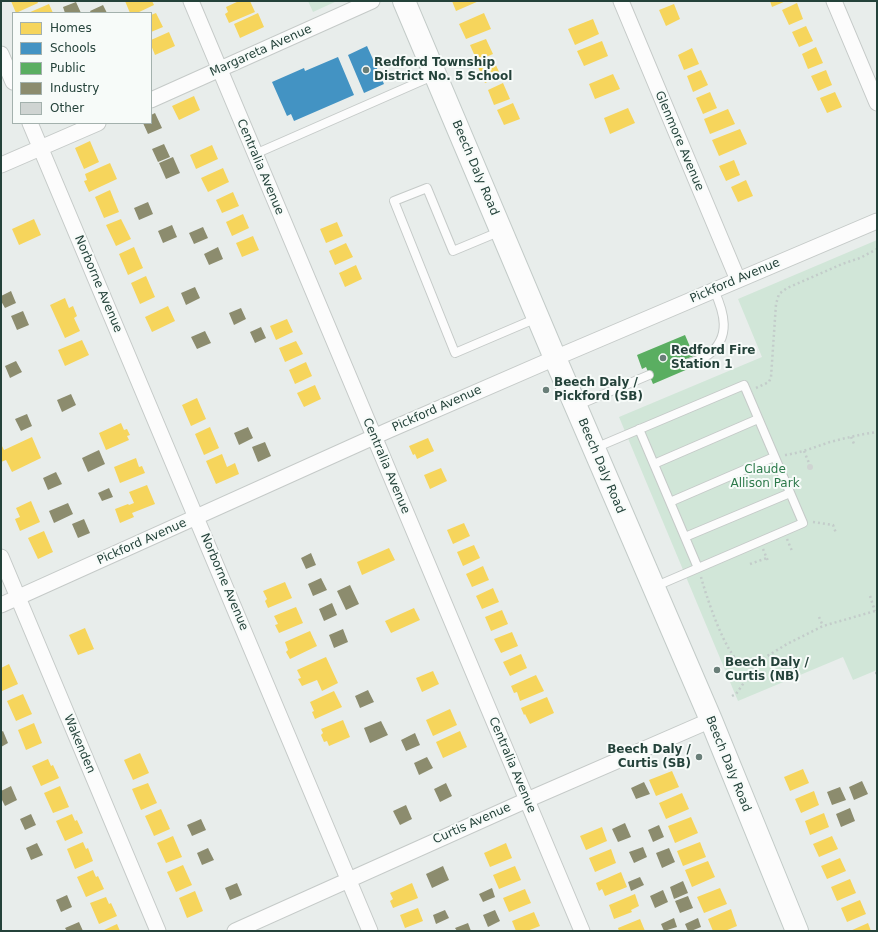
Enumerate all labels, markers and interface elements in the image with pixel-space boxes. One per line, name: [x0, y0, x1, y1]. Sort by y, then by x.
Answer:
legend: [12, 12, 152, 124]
text: Homes: [50, 21, 92, 35]
street label: Margareta Avenue: [208, 22, 314, 80]
text: Schools: [50, 41, 96, 55]
place label: Redford Township District No. 5 School: [374, 56, 512, 84]
text: Public: [50, 61, 86, 75]
marker: Redford Township District No. 5 School: [361, 65, 371, 75]
text: Industry: [50, 81, 99, 95]
street label: Glenmore Avenue: [651, 89, 707, 193]
text: Other: [50, 101, 84, 115]
street label: Centralia Avenue: [233, 117, 287, 217]
street label: Beech Daly Road: [448, 118, 502, 218]
street label: Norborne Avenue: [71, 233, 125, 335]
street label: Pickford Avenue: [688, 256, 782, 306]
place label: Redford Fire Station 1: [671, 344, 755, 372]
marker: Redford Fire Station 1: [658, 353, 668, 363]
place label: Beech Daly / Pickford (SB): [554, 376, 643, 404]
street label: Pickford Avenue: [390, 383, 484, 435]
marker: Beech Daly / Pickford (SB): [541, 385, 551, 395]
street label: Centralia Avenue: [359, 416, 413, 516]
street label: Beech Daly Road: [574, 416, 628, 516]
park label: Claude Allison Park: [730, 463, 800, 491]
street label: Pickford Avenue: [95, 516, 189, 568]
street label: Norborne Avenue: [197, 531, 251, 633]
place label: Beech Daly / Curtis (NB): [725, 656, 809, 684]
marker: Beech Daly / Curtis (NB): [712, 665, 722, 675]
street label: Wakenden: [60, 712, 98, 776]
street label: Beech Daly Road: [702, 714, 754, 814]
street label: Centralia Avenue: [485, 715, 539, 815]
place label: Beech Daly / Curtis (SB): [607, 743, 691, 771]
marker: Beech Daly / Curtis (SB): [694, 752, 704, 762]
street label: Curtis Avenue: [431, 800, 513, 848]

